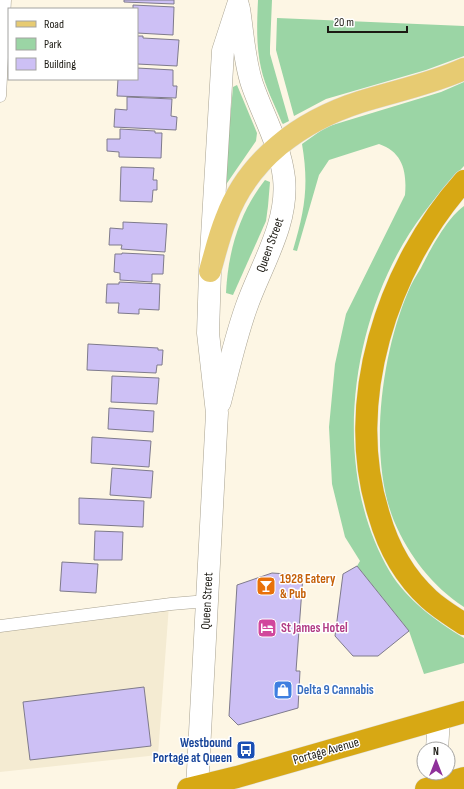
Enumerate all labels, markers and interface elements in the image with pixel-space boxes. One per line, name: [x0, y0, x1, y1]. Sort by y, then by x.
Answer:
legend: [8, 8, 138, 80]
scale bar: [328, 8, 407, 34]
text: 20 m: [334, 15, 354, 30]
text: Road: [44, 17, 64, 32]
text: Park: [44, 37, 62, 52]
text: Building: [44, 57, 76, 72]
street label: Queen Street: [253, 215, 287, 275]
place label: 1928 Eatery & Pub: [280, 571, 336, 602]
street label: Queen Street: [198, 572, 216, 630]
bar icon: 1928 Eatery & Pub: [255, 575, 277, 597]
hotel icon: St James Hotel: [256, 617, 278, 639]
place label: St James Hotel: [281, 620, 348, 636]
shop icon: Delta 9 Cannabis: [272, 679, 294, 701]
place label: Delta 9 Cannabis: [297, 682, 374, 698]
street label: Portage Avenue: [291, 734, 361, 768]
place label: Westbound Portage at Queen: [153, 735, 232, 766]
bus stop icon: Westbound Portage at Queen: [235, 739, 257, 761]
north arrow: [416, 741, 456, 781]
text: N: [433, 745, 439, 758]

